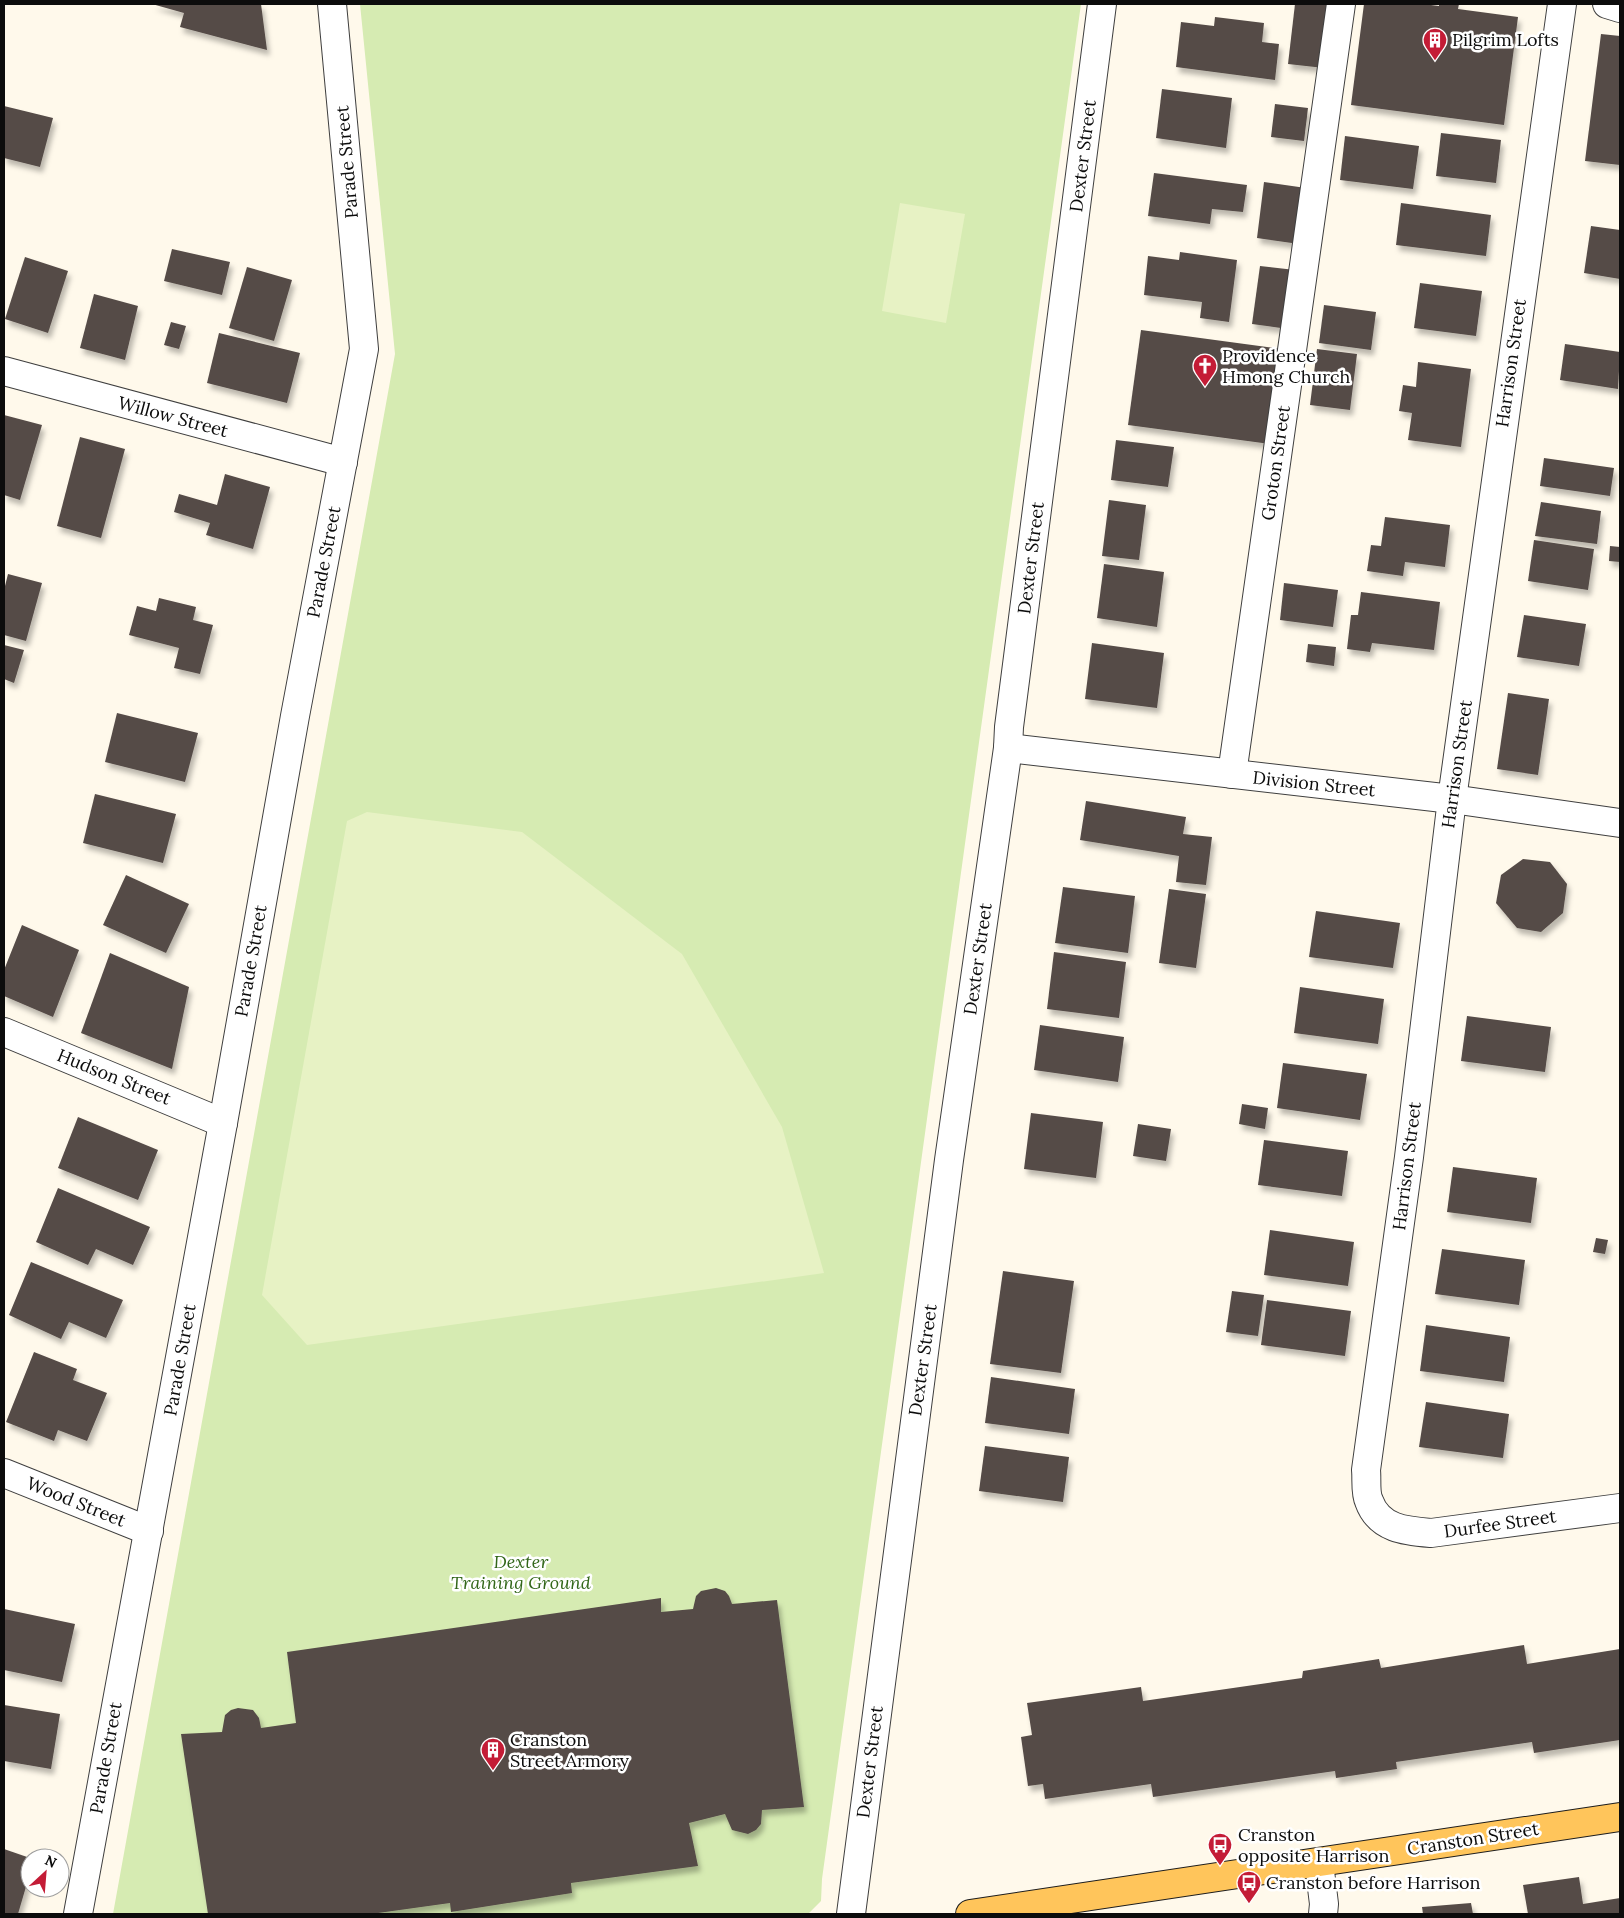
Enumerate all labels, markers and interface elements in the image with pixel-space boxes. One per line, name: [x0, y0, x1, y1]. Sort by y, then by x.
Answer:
building icon: Pilgrim Lofts: [1422, 27, 1448, 61]
place label: Pilgrim Lofts: [1452, 28, 1559, 51]
street label: Dexter Street: [1064, 98, 1101, 213]
street label: Parade Street: [330, 105, 363, 219]
street label: Harrison Street: [1490, 297, 1531, 429]
place label: Providence Hmong Church: [1222, 344, 1350, 388]
church icon: Providence Hmong Church: [1192, 353, 1218, 387]
street label: Willow Street: [116, 391, 231, 442]
street label: Groton Street: [1256, 404, 1295, 522]
street label: Dexter Street: [1012, 500, 1049, 615]
street label: Parade Street: [301, 504, 346, 620]
street label: Harrison Street: [1436, 698, 1477, 830]
street label: Division Street: [1252, 766, 1377, 801]
street label: Dexter Street: [958, 901, 997, 1016]
street label: Parade Street: [229, 903, 272, 1019]
street label: Hudson Street: [54, 1043, 175, 1110]
street label: Harrison Street: [1387, 1100, 1426, 1232]
street label: Parade Street: [158, 1302, 201, 1418]
street label: Dexter Street: [903, 1302, 942, 1417]
street label: Wood Street: [23, 1471, 129, 1532]
street label: Durfee Street: [1442, 1504, 1558, 1543]
park label: Dexter Training Ground: [451, 1550, 591, 1594]
street label: Parade Street: [84, 1700, 127, 1816]
street label: Dexter Street: [851, 1704, 888, 1819]
place label: Cranston Street Armory: [510, 1728, 630, 1772]
building icon: Cranston Street Armory: [480, 1737, 506, 1771]
street label: Cranston Street: [1405, 1817, 1540, 1860]
place label: Cranston opposite Harrison: [1238, 1823, 1389, 1867]
bus stop icon: Cranston opposite Harrison: [1207, 1832, 1233, 1866]
north arrow: [20, 1848, 70, 1898]
text: N: [42, 1851, 60, 1872]
bus stop icon: Cranston before Harrison: [1236, 1870, 1262, 1904]
place label: Cranston before Harrison: [1266, 1871, 1481, 1894]

